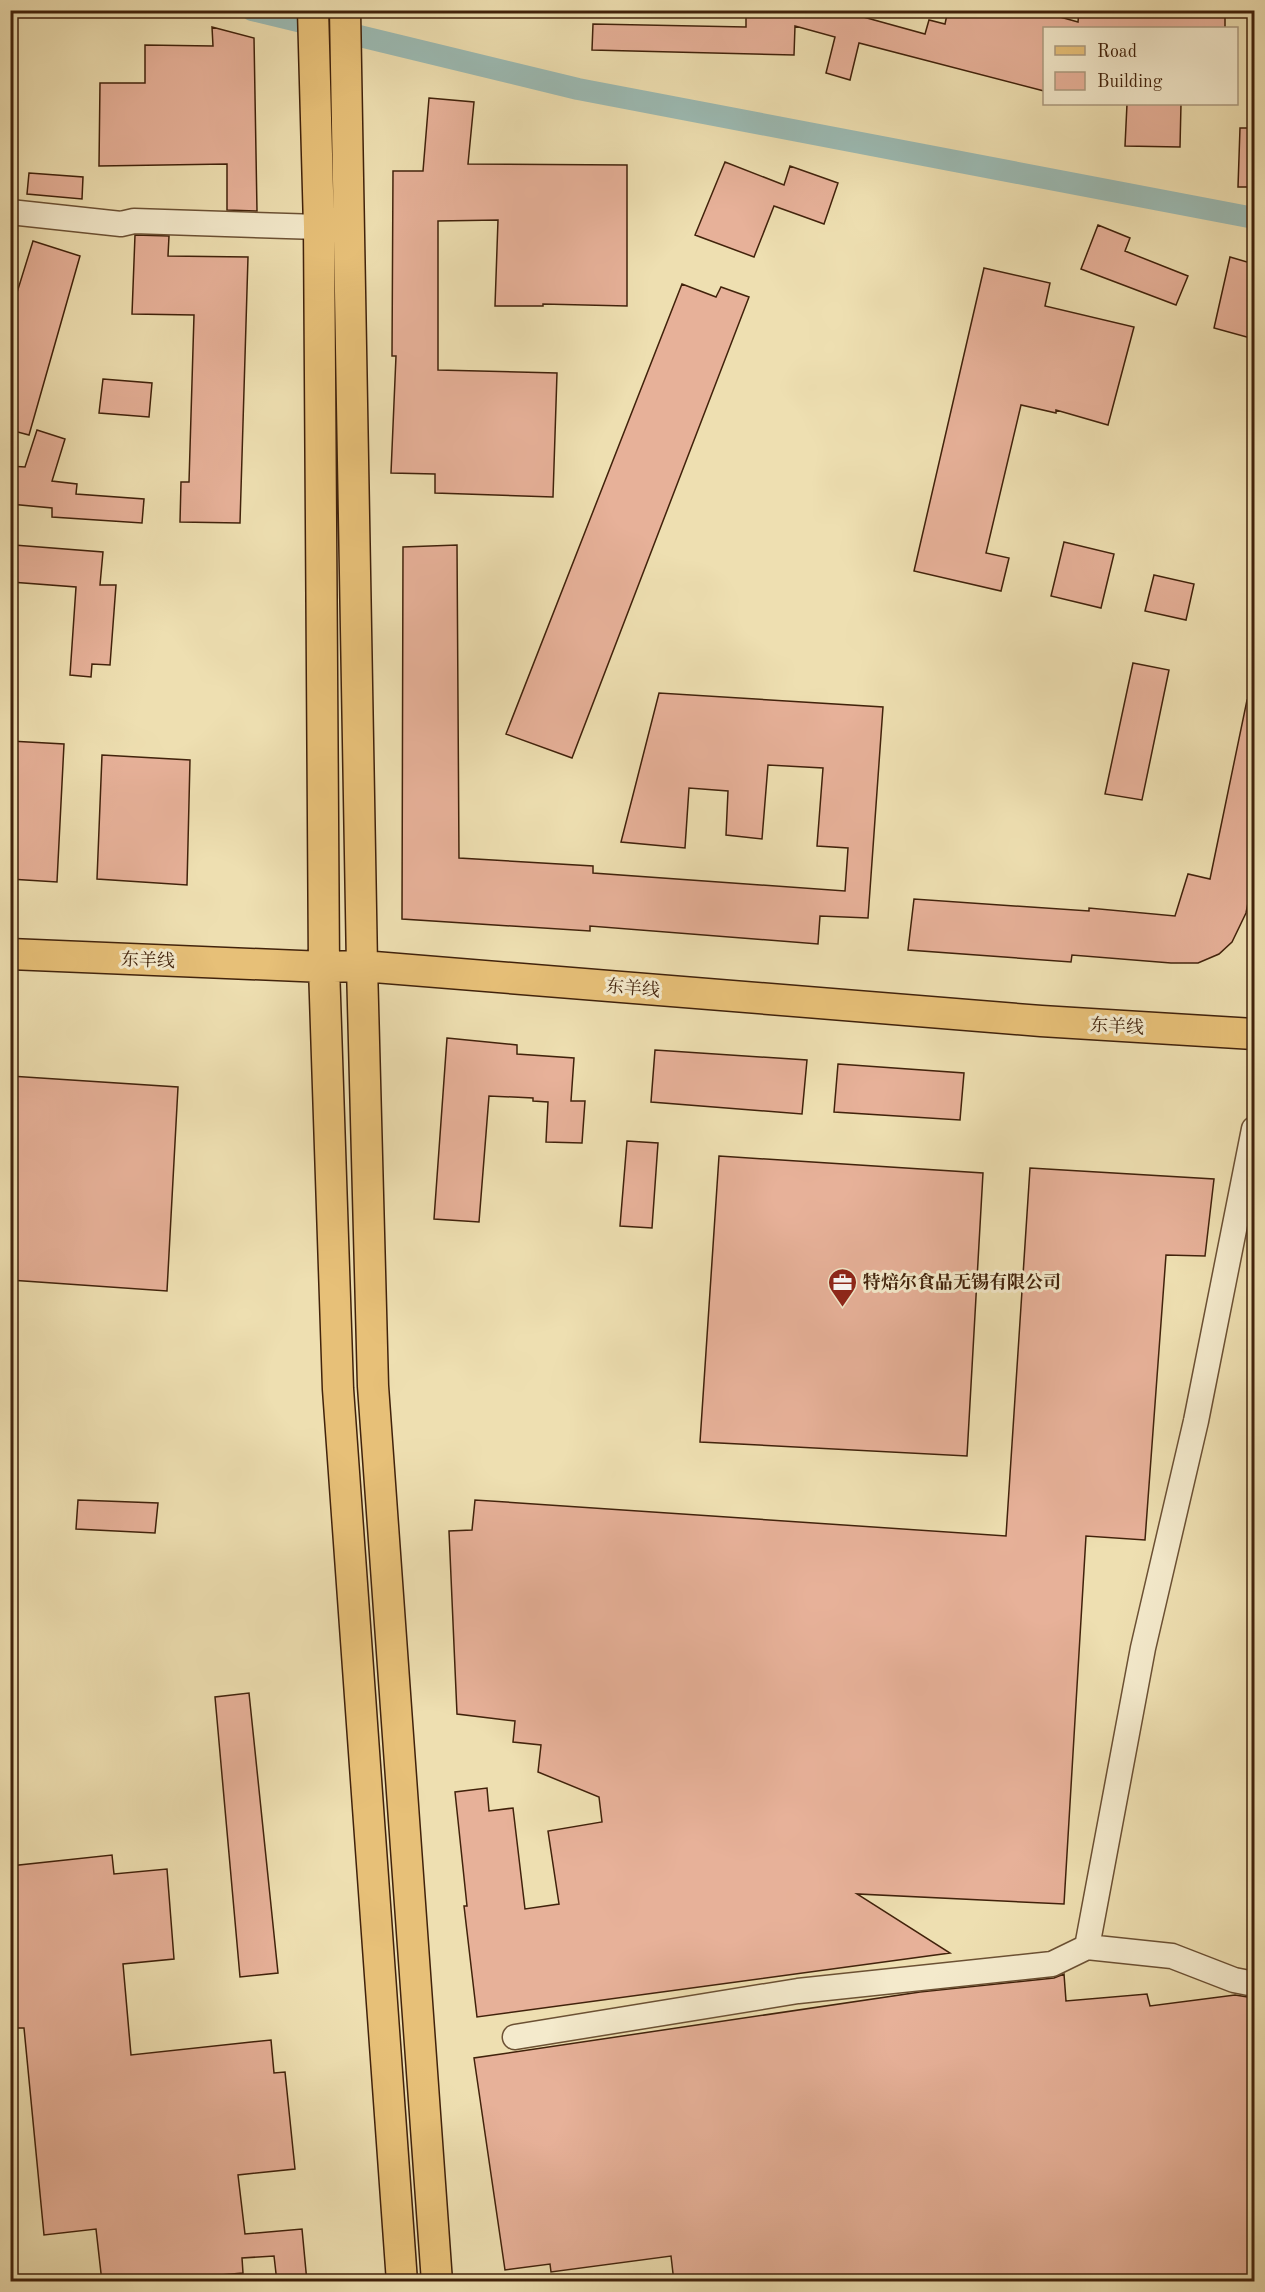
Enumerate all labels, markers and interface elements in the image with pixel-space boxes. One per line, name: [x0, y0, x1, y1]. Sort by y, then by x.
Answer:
legend: [1043, 27, 1238, 105]
text: Road: [1097, 43, 1137, 61]
text: Building: [1097, 73, 1163, 91]
street label: 东羊线: [121, 949, 175, 971]
street label: 东羊线: [605, 976, 661, 1000]
street label: 东羊线: [1090, 1015, 1144, 1037]
office icon: 特焙尔食品无锡有限公司: [826, 1266, 858, 1308]
place label: 特焙尔食品无锡有限公司: [863, 1272, 1061, 1292]

